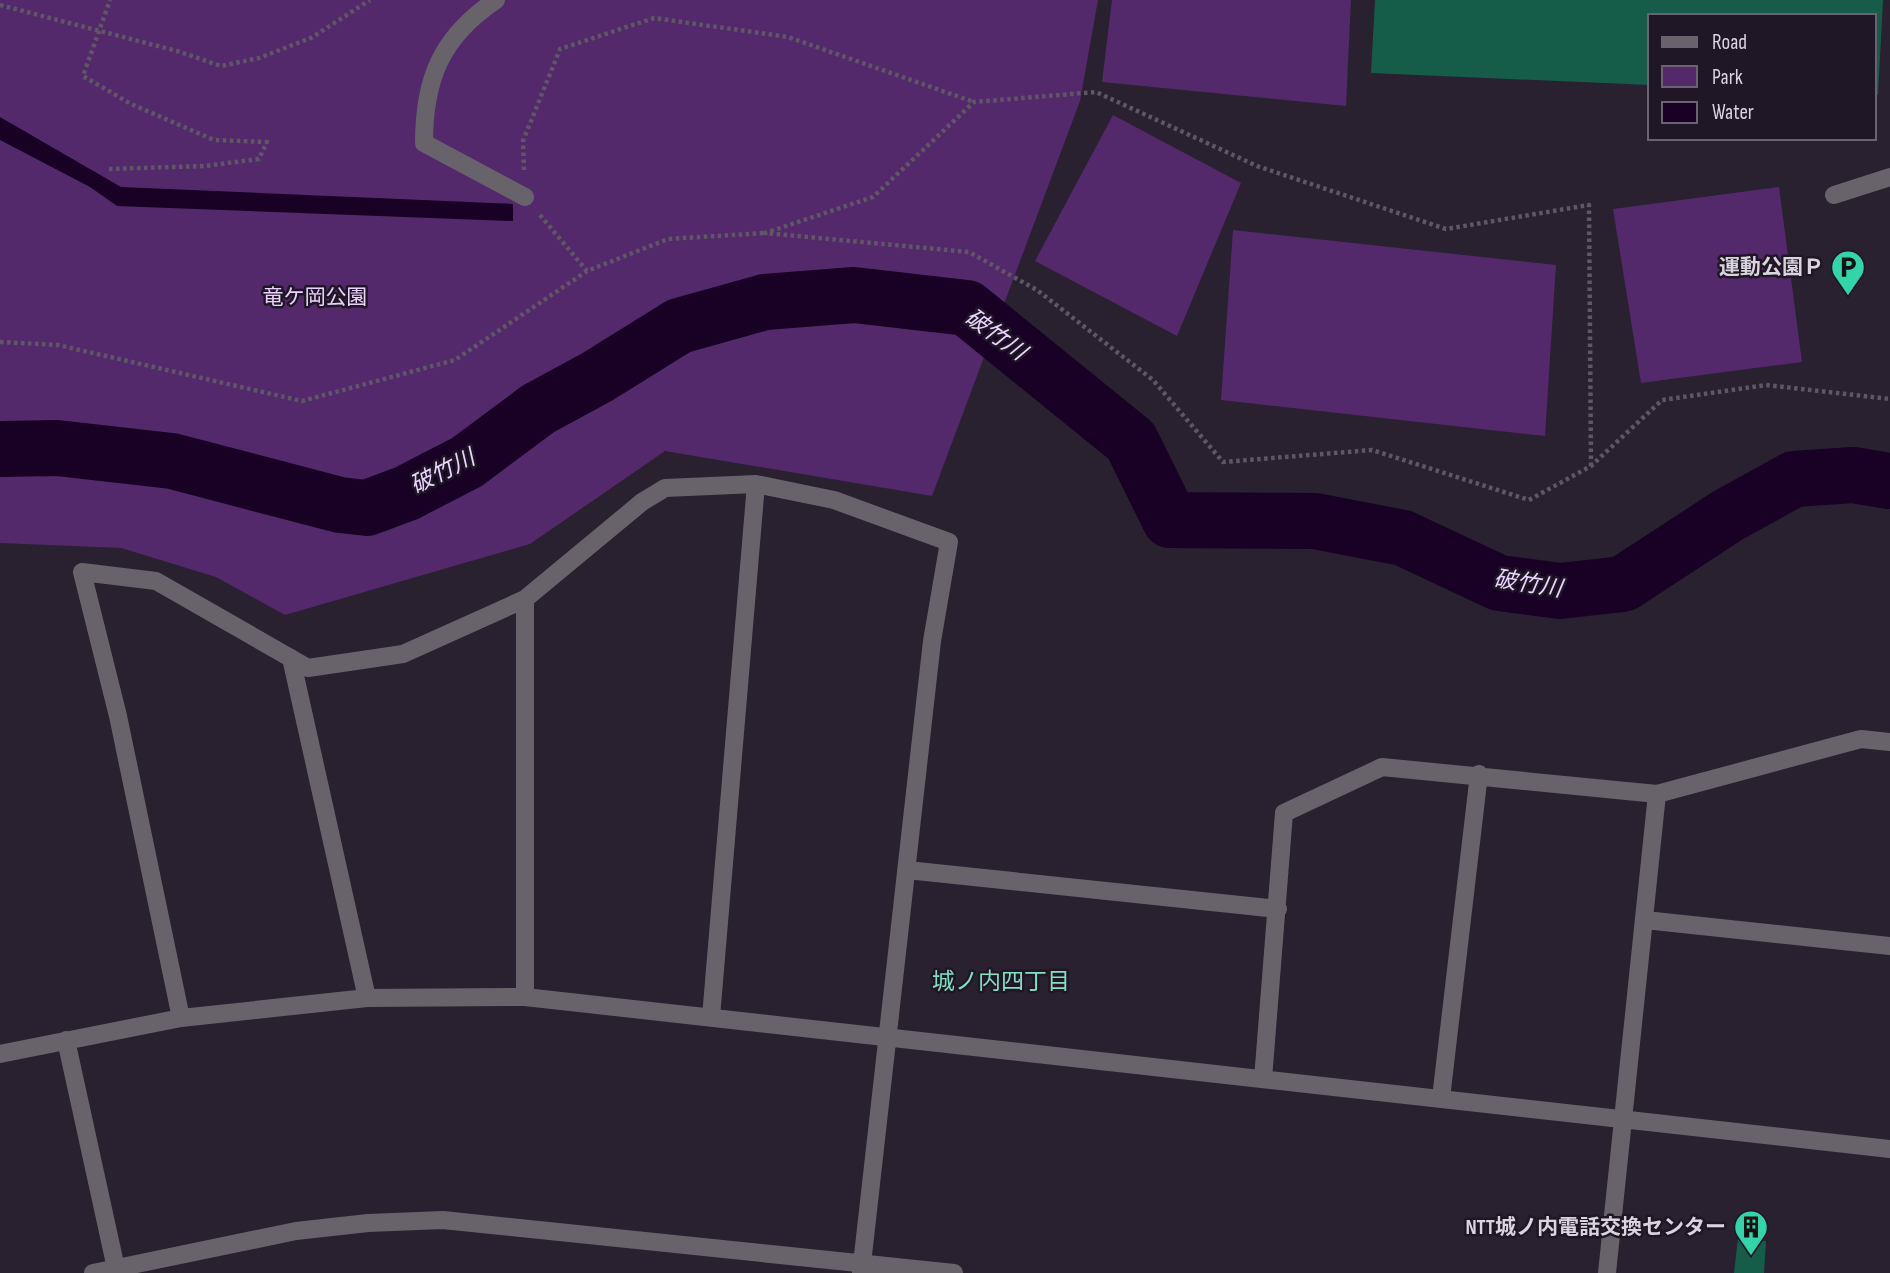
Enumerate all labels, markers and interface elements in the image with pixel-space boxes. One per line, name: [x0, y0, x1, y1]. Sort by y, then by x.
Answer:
legend: [1648, 14, 1876, 140]
text: Road: [1712, 30, 1747, 55]
text: Park: [1712, 65, 1743, 90]
text: Water: [1712, 100, 1754, 125]
parking icon: 運動公園Ｐ: [1829, 248, 1867, 297]
place label: 運動公園Ｐ: [1719, 255, 1824, 280]
park label: 竜ケ岡公園: [263, 285, 368, 310]
water label: 破竹川: [959, 303, 1034, 368]
water label: 破竹川: [405, 442, 482, 500]
water label: 破竹川: [1492, 565, 1567, 604]
district label: 城ノ内四丁目: [932, 968, 1070, 996]
building icon: NTT城ノ内電話交換センター: [1732, 1208, 1770, 1257]
place label: NTT城ノ内電話交換センター: [1465, 1215, 1726, 1240]

